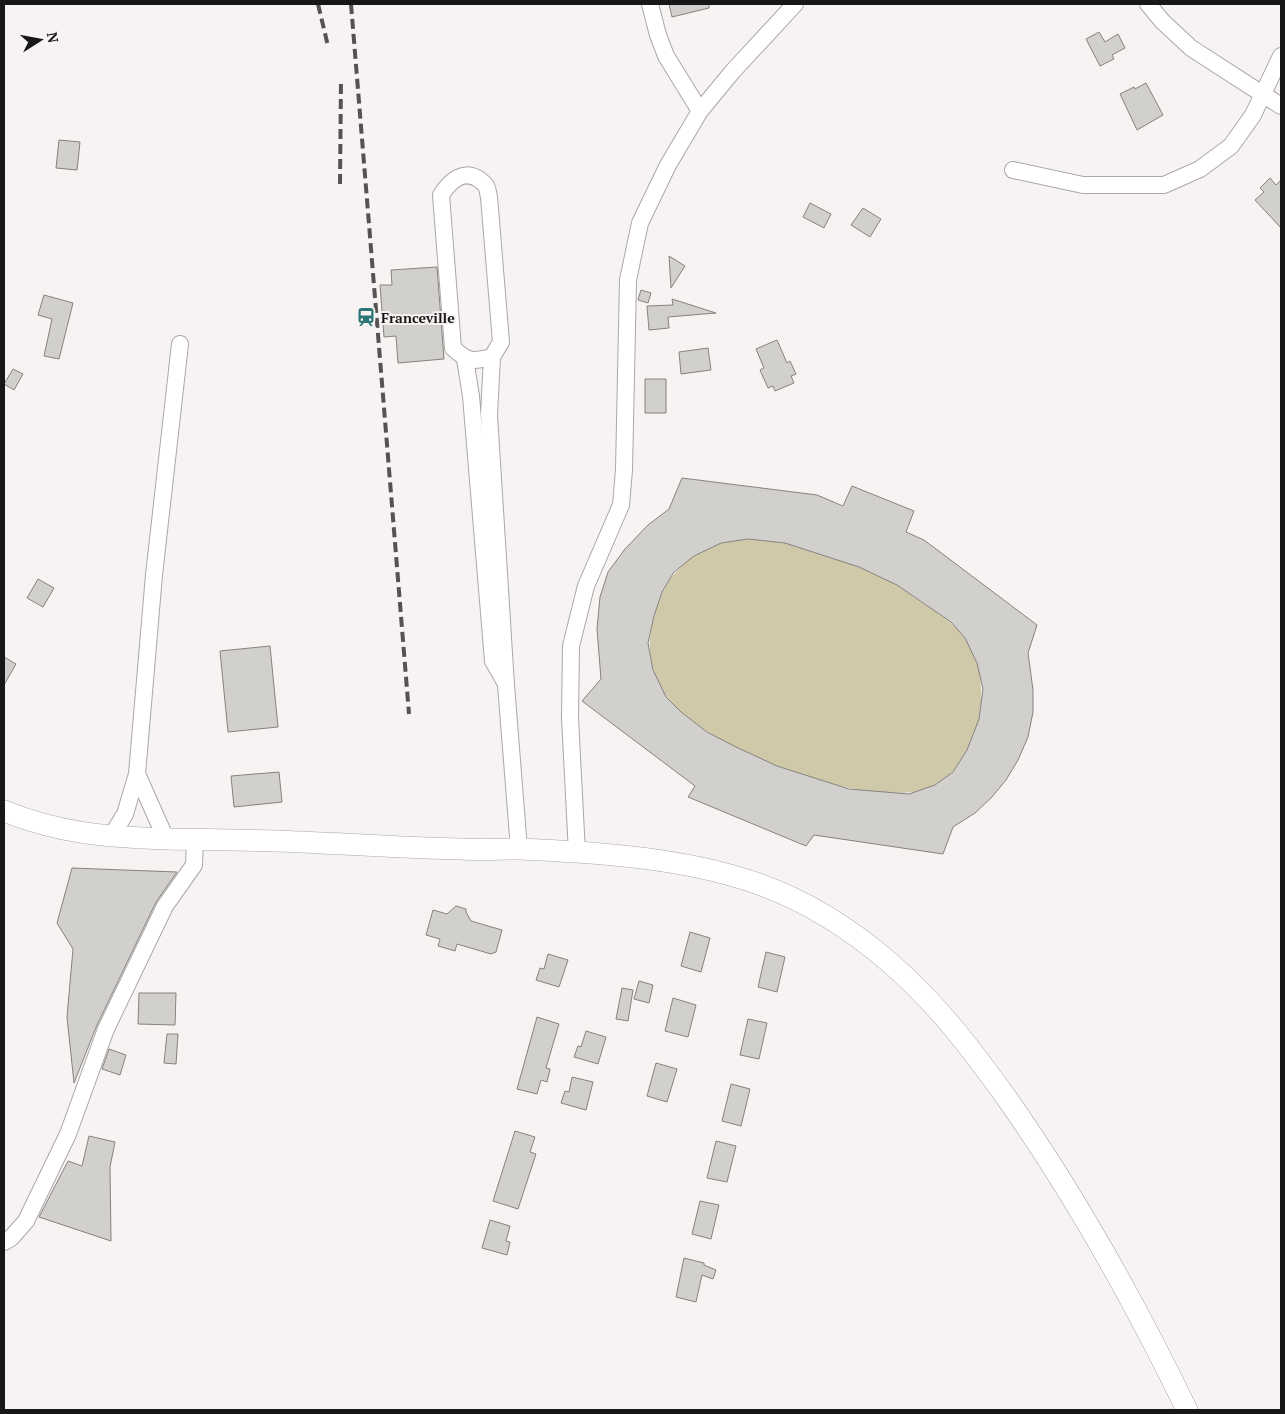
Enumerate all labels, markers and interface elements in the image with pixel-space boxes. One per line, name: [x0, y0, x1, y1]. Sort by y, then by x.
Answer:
north arrow: [15, 15, 65, 65]
text: N: [43, 30, 64, 45]
station icon: Franceville: [355, 306, 377, 328]
place label: Franceville: [381, 308, 455, 327]

